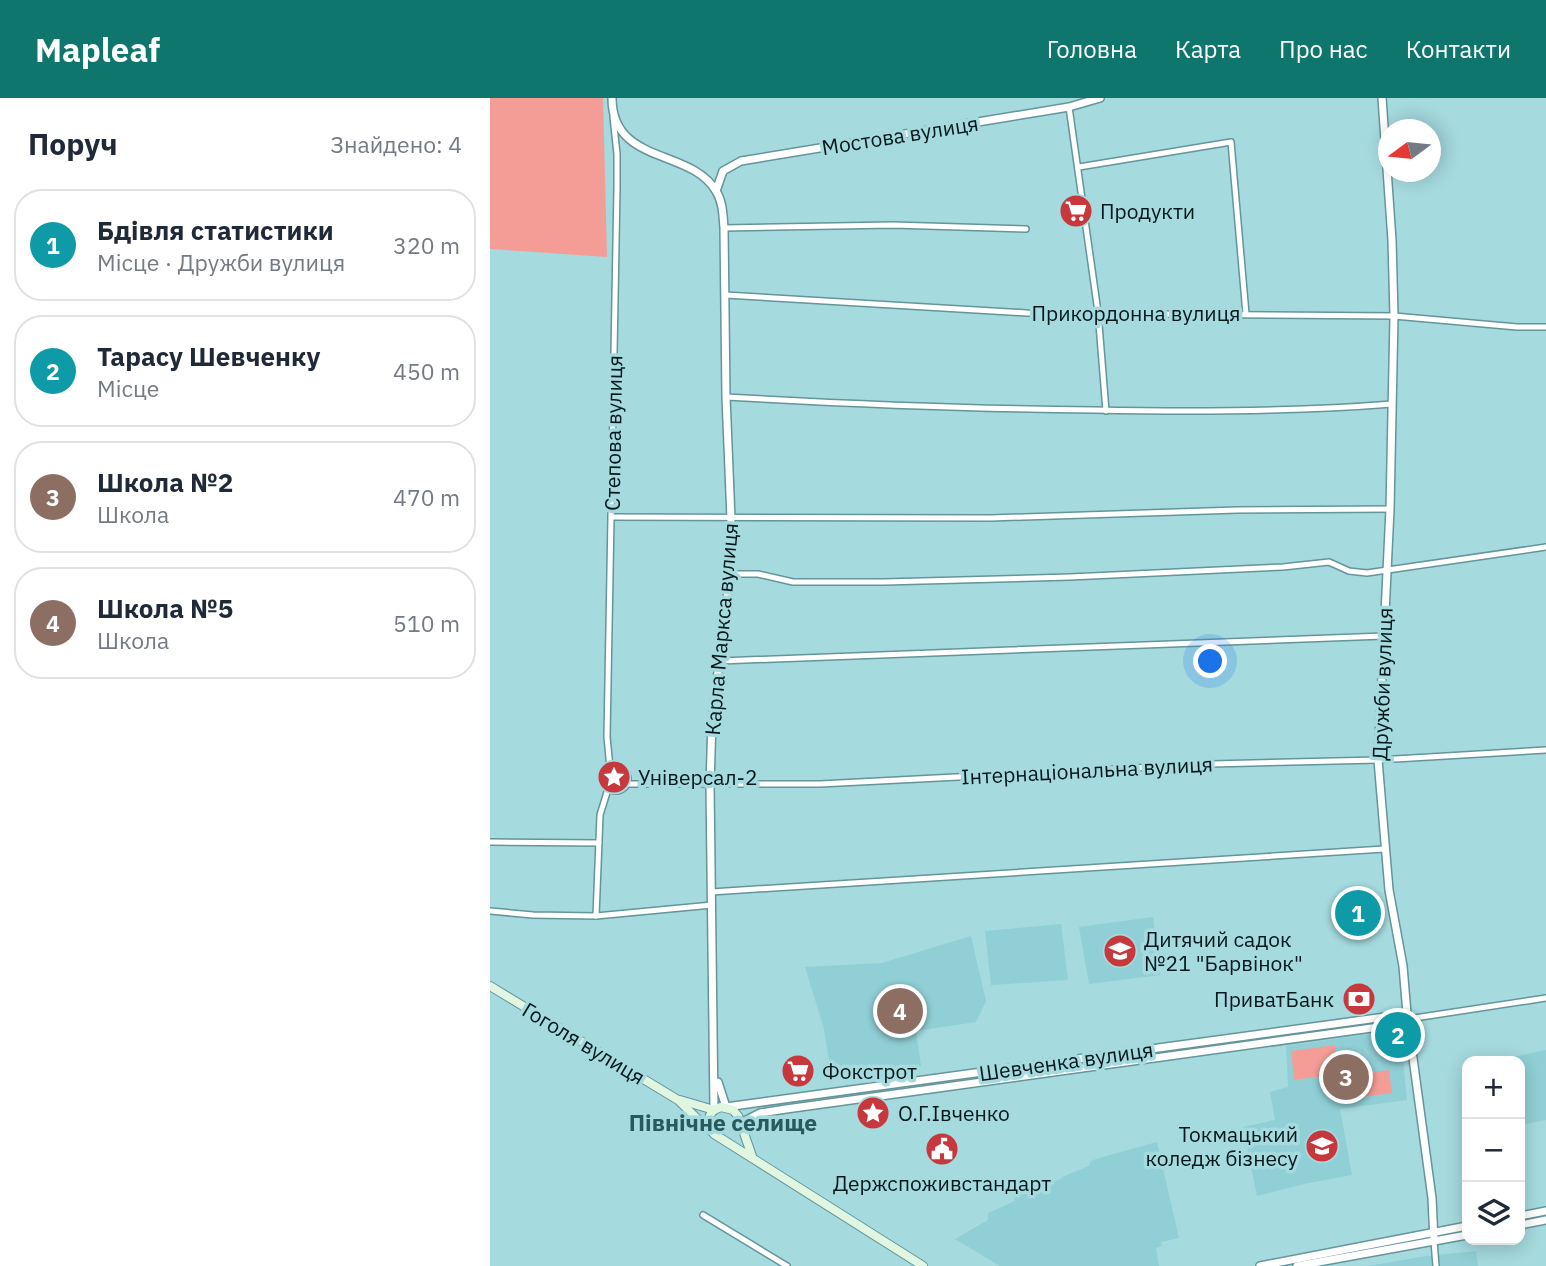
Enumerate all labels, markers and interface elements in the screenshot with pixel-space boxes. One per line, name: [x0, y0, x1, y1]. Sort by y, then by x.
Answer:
text: Mapleaf: [35, 28, 160, 71]
text: Головна: [1047, 33, 1137, 65]
text: Карта: [1175, 33, 1241, 65]
text: Про нас: [1279, 33, 1368, 65]
text: Контакти: [1406, 33, 1511, 65]
street label: Мостова вулиця: [820, 109, 980, 161]
north arrow: [1378, 119, 1441, 182]
text: Поруч: [28, 124, 118, 163]
text: Знайдено: 4: [330, 129, 462, 159]
supermarket icon: Продукти: [1057, 192, 1095, 230]
place label: Продукти: [1100, 197, 1195, 225]
text: Бдівля статистики: [97, 213, 334, 247]
text: 1: [46, 230, 60, 260]
text: 320 m: [393, 230, 460, 260]
text: Місце · Дружби вулиця: [97, 247, 345, 277]
street label: Прикордонна вулиця: [1031, 299, 1241, 327]
text: Тарасу Шевченку: [97, 339, 320, 373]
street label: Степова вулиця: [598, 355, 628, 511]
text: 2: [46, 356, 60, 386]
text: 450 m: [393, 356, 460, 386]
text: Місце: [97, 373, 159, 403]
text: Школа №2: [97, 465, 233, 499]
text: 3: [46, 482, 60, 512]
text: 470 m: [393, 482, 460, 512]
text: Школа: [97, 499, 169, 529]
street label: Карла Маркса вулиця: [698, 522, 744, 736]
text: Школа №5: [97, 591, 233, 625]
street label: Дружби вулиця: [1365, 607, 1399, 761]
text: 4: [46, 608, 60, 638]
text: 510 m: [393, 608, 460, 638]
text: Школа: [97, 625, 169, 655]
your location: [1193, 644, 1227, 678]
street label: Інтернаціональна вулиця: [960, 749, 1214, 791]
place icon: Універсал-2: [595, 758, 633, 796]
place label: Універсал-2: [638, 763, 758, 791]
pin: 1: [1335, 887, 1381, 939]
place label: Дитячий садок №21 "Барвінок": [1144, 925, 1303, 977]
school or university icon: Дитячий садок №21 "Барвінок": [1101, 932, 1139, 970]
bank icon: ПриватБанк: [1340, 980, 1378, 1018]
pin: 4: [877, 985, 923, 1037]
place label: ПриватБанк: [1214, 985, 1334, 1013]
street label: Гоголя вулиця: [517, 995, 651, 1091]
pin: 2: [1375, 1009, 1421, 1061]
street label: Шевченка вулиця: [977, 1035, 1155, 1087]
pin: 3: [1323, 1051, 1369, 1103]
supermarket icon: Фокстрот: [779, 1052, 817, 1090]
map controls: [1462, 1056, 1525, 1245]
button: +: [1462, 1056, 1525, 1119]
place label: Фокстрот: [822, 1057, 917, 1085]
place icon: О.Г.Івченко: [854, 1094, 892, 1132]
place label: О.Г.Івченко: [898, 1099, 1010, 1127]
district label: Північне селище: [629, 1107, 817, 1137]
button: −: [1462, 1119, 1525, 1182]
place label: Токмацький коледж бізнесу: [1146, 1120, 1299, 1172]
school or university icon: Токмацький коледж бізнесу: [1303, 1127, 1341, 1165]
public building icon: Держспоживстандарт: [923, 1130, 961, 1168]
place label: Держспоживстандарт: [833, 1169, 1051, 1197]
button: layers: [1462, 1182, 1525, 1245]

